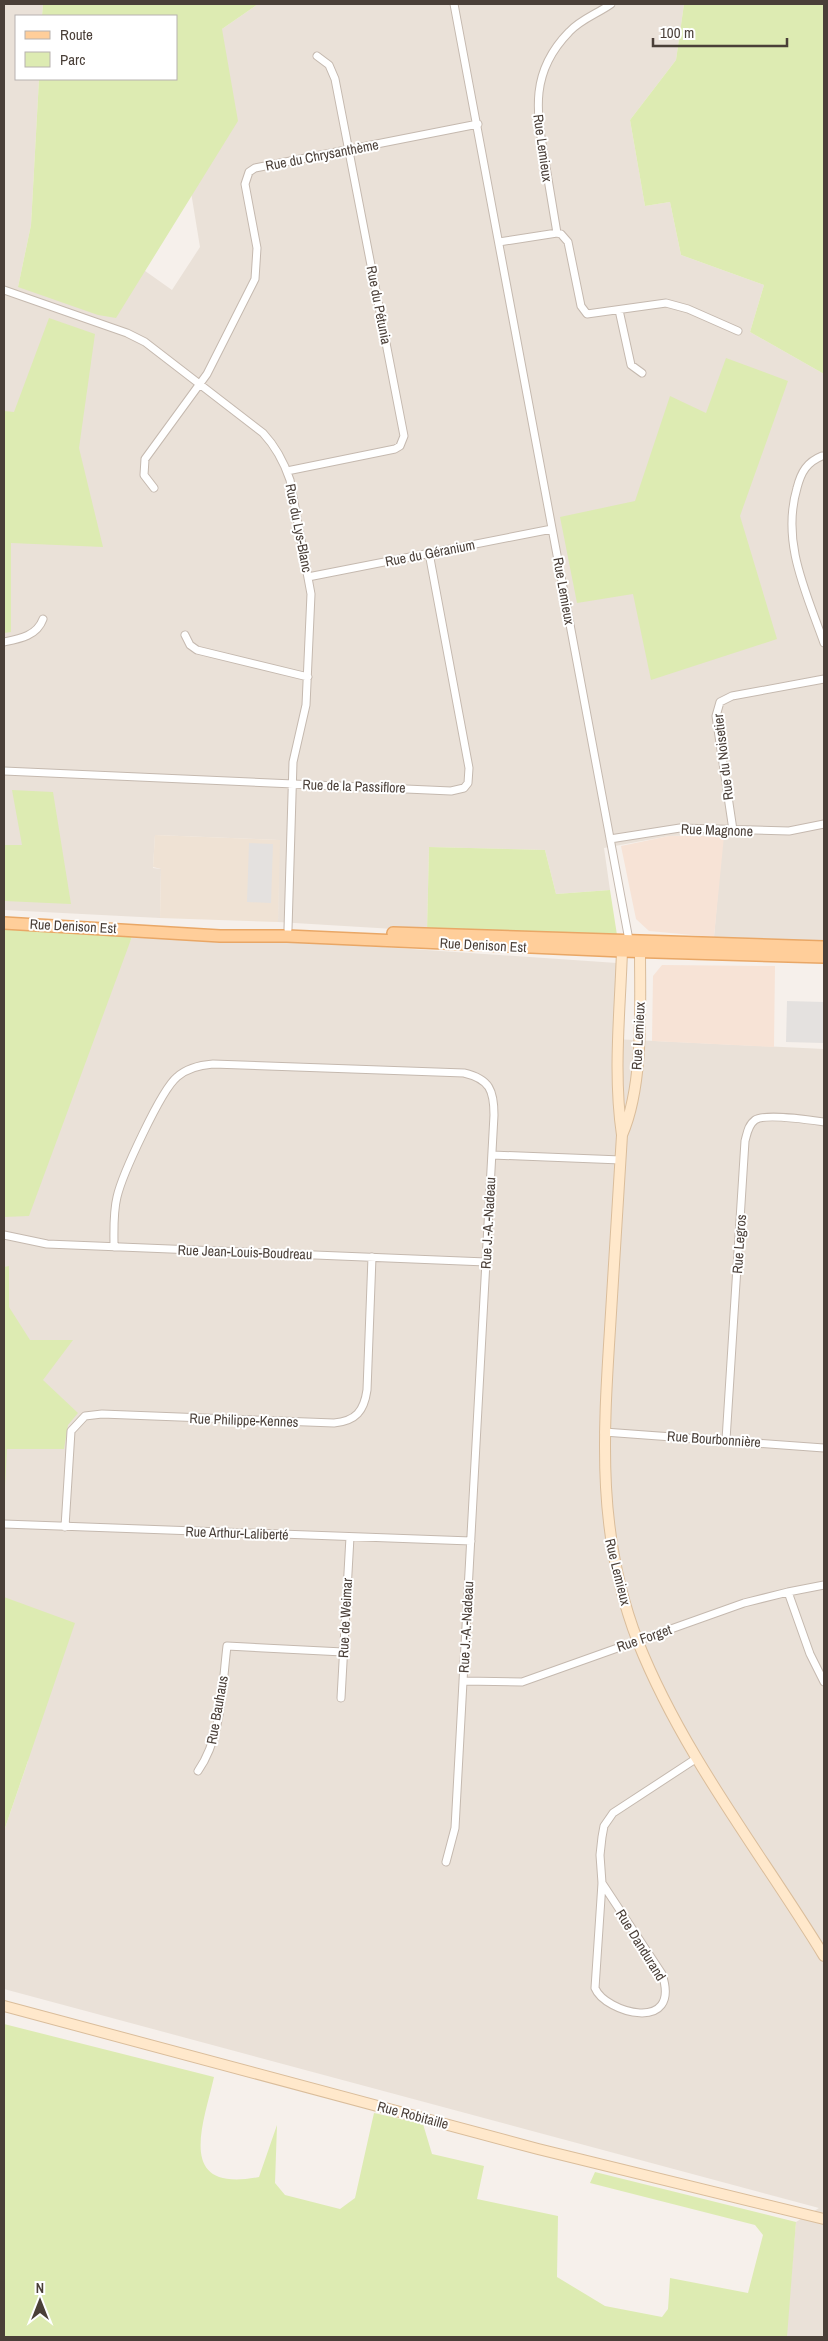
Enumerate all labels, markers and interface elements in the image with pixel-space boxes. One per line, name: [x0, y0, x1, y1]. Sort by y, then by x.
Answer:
legend: [15, 15, 178, 80]
scale bar: [653, 15, 787, 47]
text: 100 m: [660, 22, 694, 43]
text: Route: [60, 24, 93, 45]
text: Parc: [60, 49, 85, 70]
street label: Rue Lemieux: [529, 113, 557, 183]
street label: Rue du Chrysanthème: [264, 135, 380, 175]
street label: Rue du Pétunia: [363, 264, 396, 346]
street label: Rue du Lys-Blanc: [282, 482, 316, 574]
street label: Rue du Géranium: [383, 535, 477, 571]
street label: Rue Lemieux: [549, 556, 579, 626]
street label: Rue du Noisetier: [709, 713, 737, 801]
street label: Rue de la Passiflore: [302, 775, 406, 797]
street label: Rue Magnone: [681, 820, 753, 840]
street label: Rue Denison Est: [29, 915, 117, 937]
street label: Rue Denison Est: [439, 934, 527, 956]
street label: Rue Lemieux: [627, 1001, 649, 1071]
street label: Rue J.-A.-Nadeau: [477, 1177, 499, 1269]
street label: Rue Legros: [728, 1214, 750, 1274]
street label: Rue Jean-Louis-Boudreau: [177, 1241, 313, 1263]
street label: Rue Philippe-Kennes: [189, 1409, 299, 1431]
street label: Rue Bourbonnière: [667, 1427, 761, 1451]
street label: Rue Arthur-Laliberté: [185, 1522, 289, 1544]
street label: Rue Lemieux: [601, 1537, 635, 1608]
street label: Rue de Weimar: [334, 1577, 356, 1659]
street label: Rue J.-A.-Nadeau: [455, 1581, 477, 1673]
street label: Rue Forget: [614, 1620, 674, 1656]
street label: Rue Bauhaus: [202, 1674, 232, 1746]
street label: Rue Dandurand: [612, 1906, 670, 1984]
street label: Rue Robitaille: [376, 2097, 450, 2133]
north arrow: [15, 2276, 65, 2326]
text: N: [36, 2279, 44, 2297]

